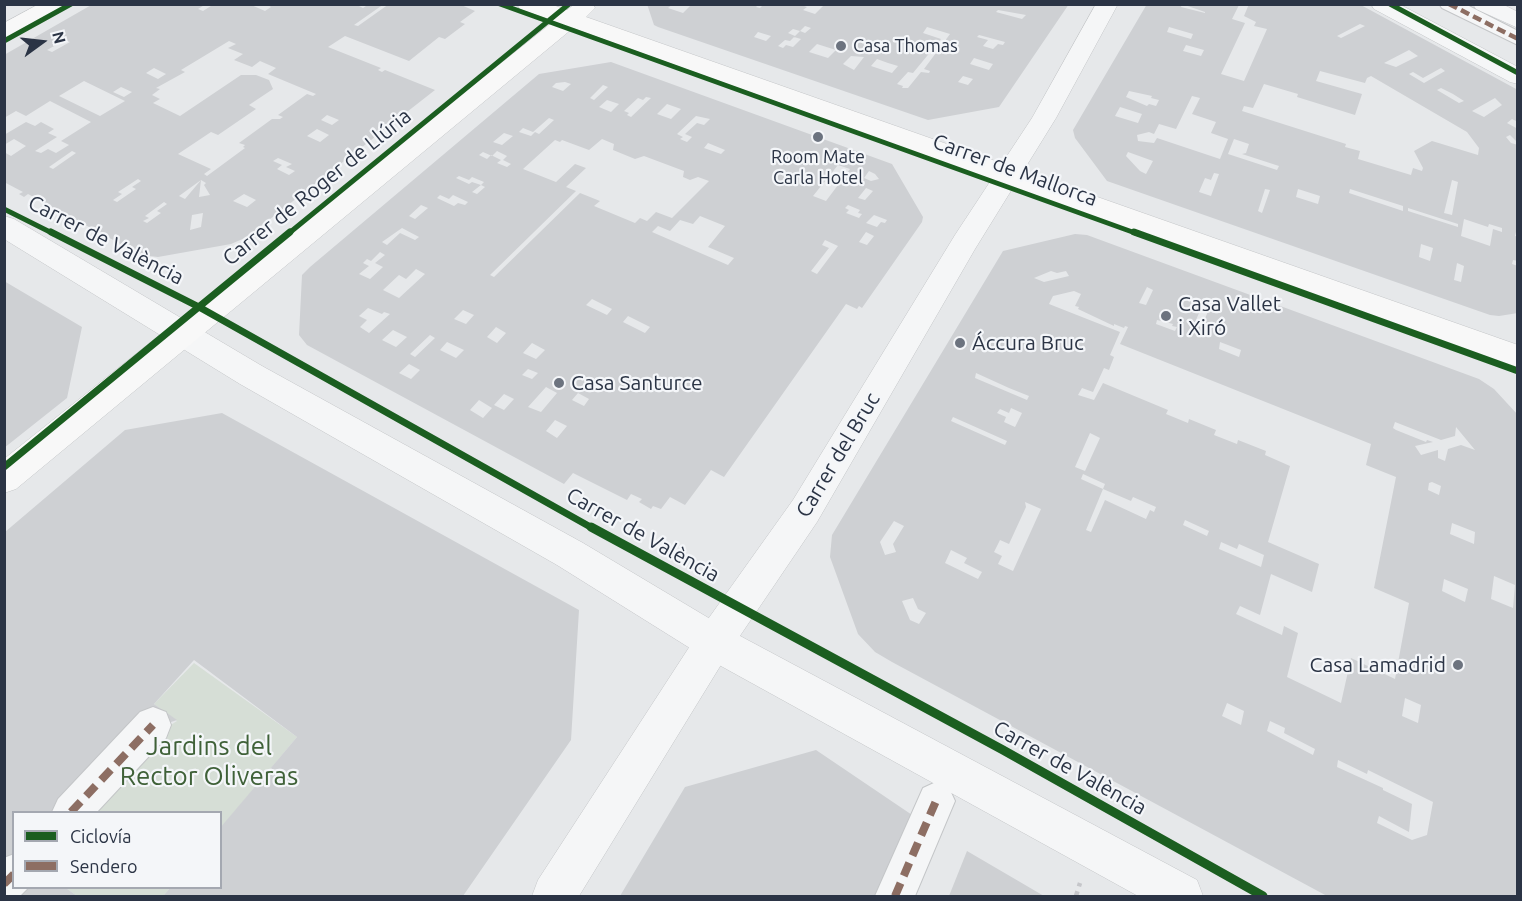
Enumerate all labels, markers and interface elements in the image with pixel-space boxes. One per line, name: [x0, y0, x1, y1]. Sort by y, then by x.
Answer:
north arrow: [12, 12, 72, 72]
text: N: [49, 29, 70, 45]
place label: Casa Thomas: [853, 35, 958, 57]
marker: Casa Thomas: [834, 39, 848, 53]
street label: Carrer de Roger de Llúria: [218, 103, 416, 271]
street label: Carrer de Mallorca: [929, 129, 1101, 211]
marker: Room Mate Carla Hotel: [811, 130, 825, 144]
place label: Room Mate Carla Hotel: [771, 146, 865, 188]
street label: Carrer de València: [24, 190, 188, 290]
place label: Casa Vallet i Xiró: [1178, 291, 1281, 341]
marker: Casa Vallet i Xiró: [1159, 309, 1173, 323]
place label: Áccura Bruc: [972, 330, 1084, 356]
marker: Áccura Bruc: [953, 336, 967, 350]
place label: Casa Santurce: [571, 370, 703, 396]
marker: Casa Santurce: [552, 376, 566, 390]
street label: Carrer del Bruc: [791, 388, 885, 522]
street label: Carrer de València: [562, 482, 724, 588]
place label: Casa Lamadrid: [1310, 652, 1446, 678]
marker: Casa Lamadrid: [1451, 658, 1465, 672]
street label: Carrer de València: [989, 715, 1151, 821]
park label: Jardins del Rector Oliveras: [120, 730, 298, 792]
legend: [12, 811, 222, 889]
text: Ciclovía: [70, 826, 131, 846]
text: Sendero: [70, 856, 137, 876]

